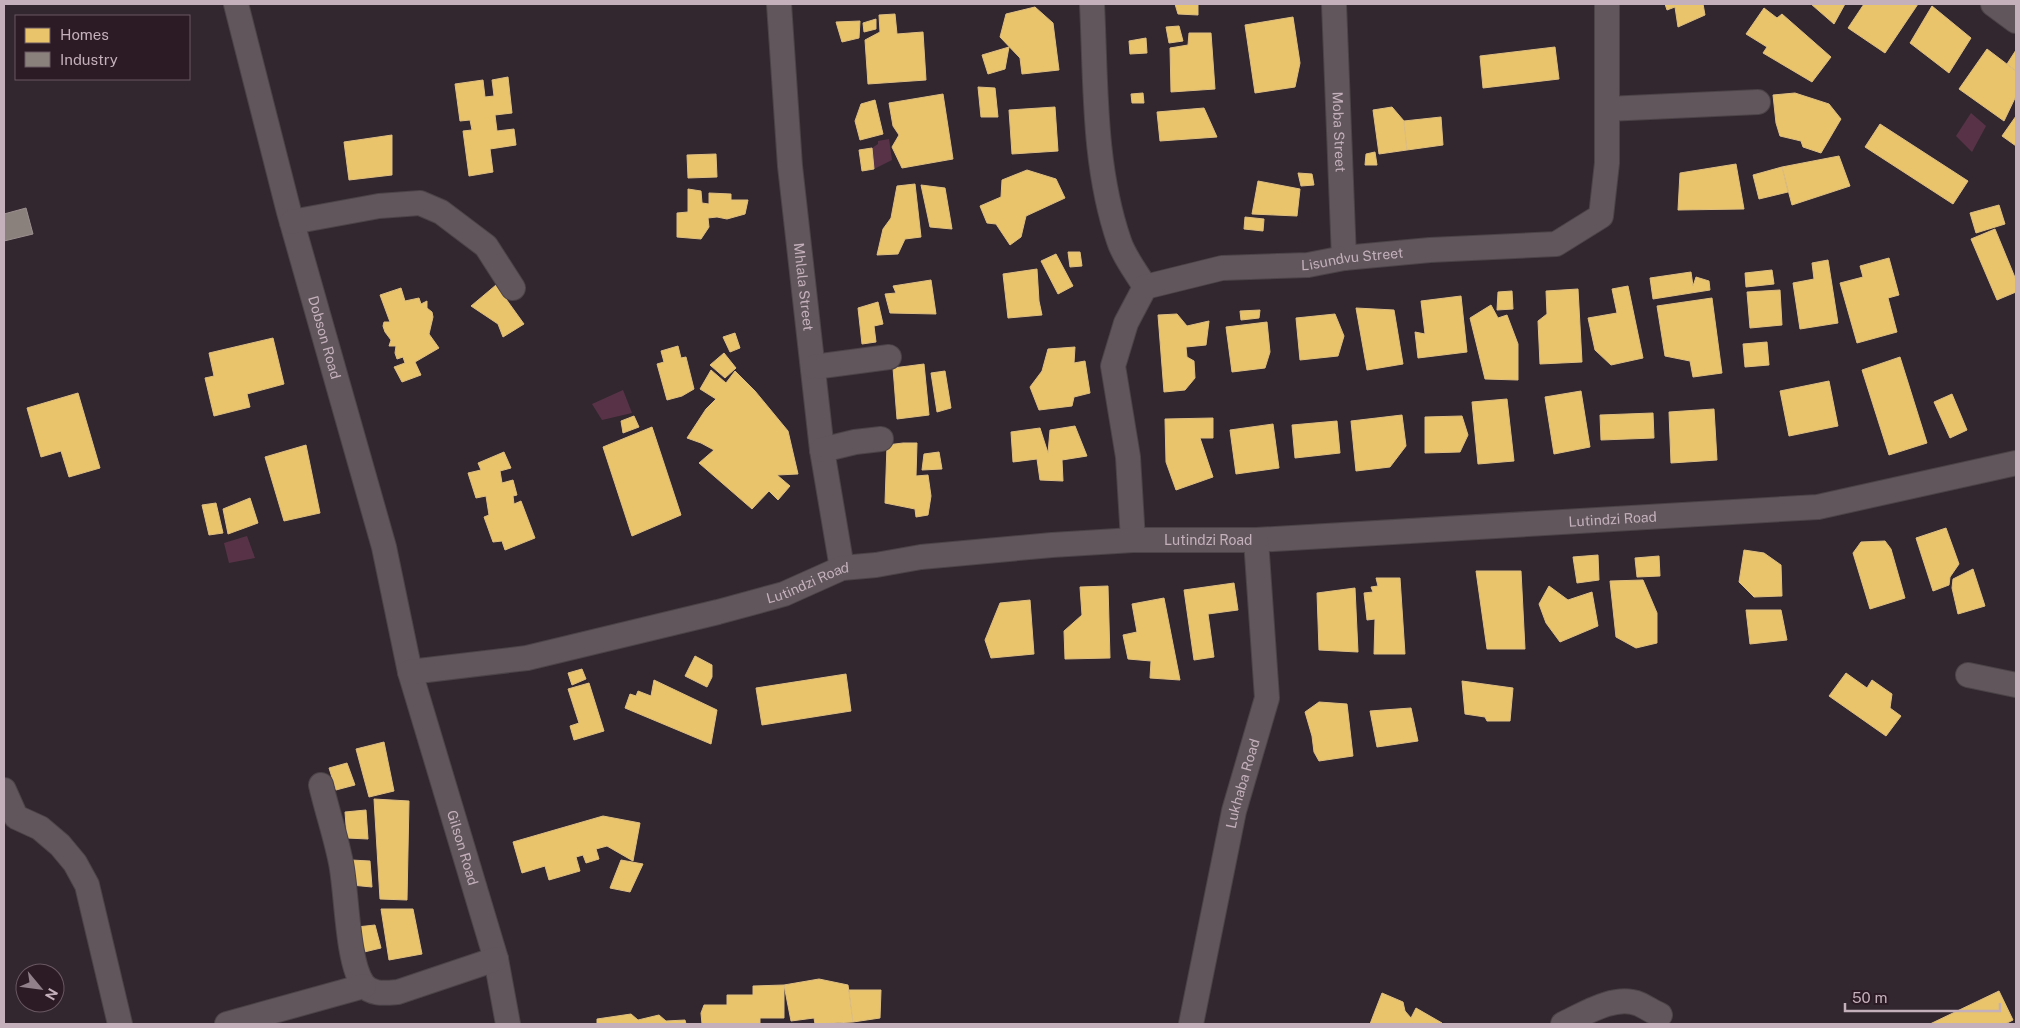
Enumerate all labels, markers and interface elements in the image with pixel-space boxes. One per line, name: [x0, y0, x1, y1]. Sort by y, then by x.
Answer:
legend: [15, 15, 190, 80]
text: Homes: [60, 26, 109, 43]
text: Industry: [60, 51, 118, 68]
street label: Moba Street: [1329, 91, 1349, 172]
street label: Mhlala Street: [791, 242, 817, 332]
street label: Lisundvu Street: [1301, 245, 1404, 273]
street label: Dobson Road: [305, 294, 344, 381]
street label: Lutindzi Road: [1568, 508, 1657, 530]
street label: Lutindzi Road: [1164, 532, 1252, 548]
street label: Lutindzi Road: [765, 559, 850, 606]
street label: Lukhaba Road: [1223, 737, 1263, 830]
street label: Gilson Road: [444, 808, 481, 887]
north arrow: [15, 963, 65, 1013]
scale bar: [1845, 980, 2000, 1012]
text: N: [42, 986, 61, 1003]
text: 50 m: [1852, 989, 1887, 1006]

